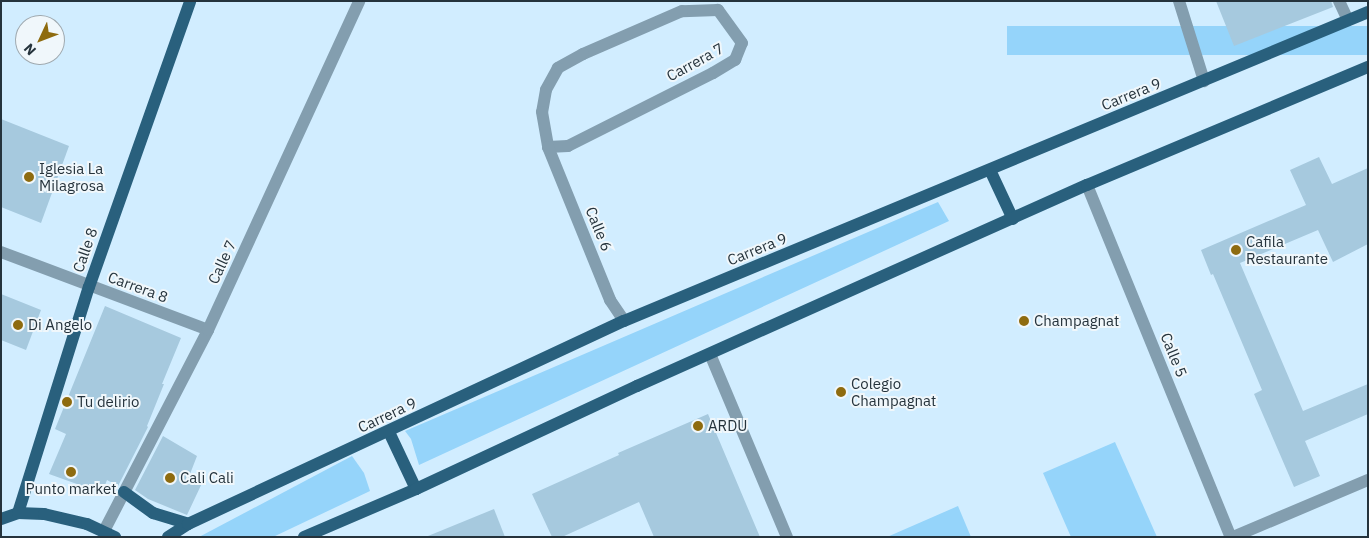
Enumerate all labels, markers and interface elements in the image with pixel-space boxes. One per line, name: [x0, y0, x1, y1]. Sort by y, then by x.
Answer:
north arrow: [15, 15, 65, 65]
street label: Carrera 7: [663, 39, 727, 85]
text: N: [20, 40, 40, 59]
street label: Carrera 9: [1099, 74, 1163, 114]
place label: Iglesia La Milagrosa: [39, 159, 104, 194]
marker: Iglesia La Milagrosa: [23, 171, 35, 183]
street label: Calle 6: [582, 204, 616, 254]
street label: Calle 8: [69, 225, 101, 275]
street label: Carrera 9: [725, 229, 789, 269]
place label: Cafila Restaurante: [1246, 232, 1328, 267]
street label: Calle 7: [204, 237, 240, 287]
marker: Cafila Restaurante: [1230, 244, 1242, 256]
street label: Carrera 8: [106, 268, 170, 306]
place label: Champagnat: [1034, 312, 1119, 330]
marker: Champagnat: [1018, 315, 1030, 327]
place label: Di Angelo: [28, 316, 92, 334]
marker: Di Angelo: [12, 319, 24, 331]
street label: Calle 5: [1157, 330, 1191, 380]
place label: Colegio Champagnat: [851, 374, 936, 409]
marker: Colegio Champagnat: [835, 386, 847, 398]
place label: Tu delirio: [77, 393, 139, 411]
street label: Carrera 9: [355, 394, 419, 436]
marker: Tu delirio: [61, 396, 73, 408]
place label: ARDU: [708, 417, 747, 435]
marker: ARDU: [692, 420, 704, 432]
marker: Punto market: [65, 466, 77, 478]
place label: Cali Cali: [180, 469, 234, 487]
marker: Cali Cali: [164, 472, 176, 484]
place label: Punto market: [25, 480, 117, 498]

